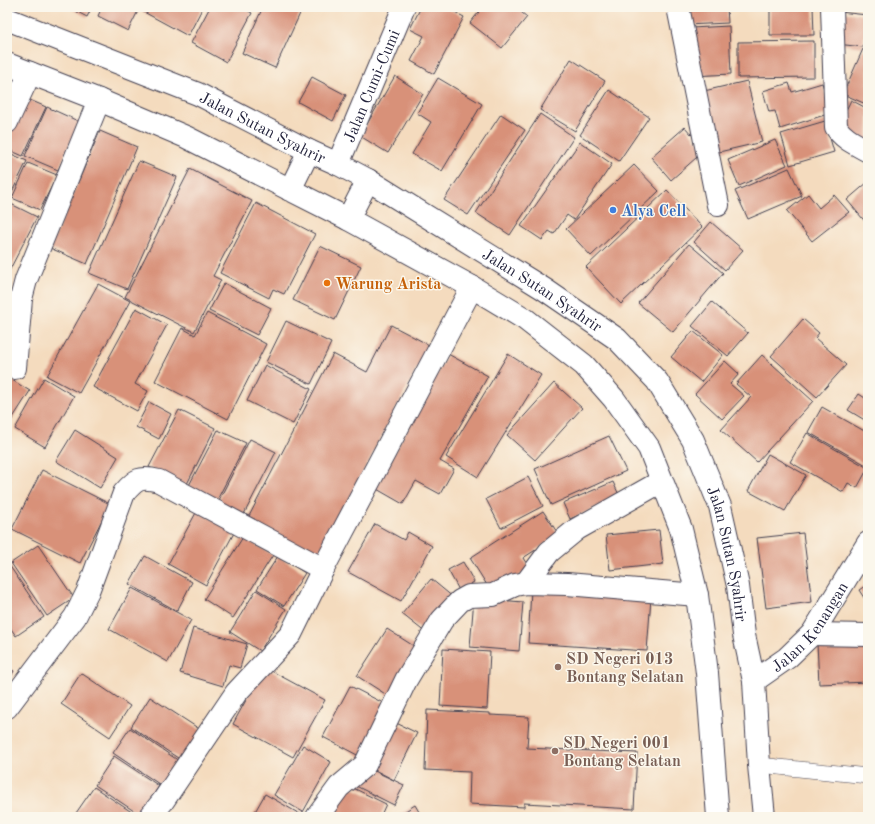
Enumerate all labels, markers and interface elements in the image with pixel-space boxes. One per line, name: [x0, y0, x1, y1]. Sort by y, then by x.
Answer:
street label: Jalan Cumi-Cumi: [342, 28, 404, 145]
street label: Jalan Sutan Syahrir: [196, 90, 328, 167]
place label: Alya Cell: [621, 204, 686, 220]
marker: Alya Cell: [608, 205, 618, 215]
street label: Jalan Sutan Syahrir: [479, 247, 604, 336]
place label: Warung Arista: [335, 277, 441, 293]
marker: Warung Arista: [322, 278, 332, 288]
street label: Jalan Sutan Syahrir: [703, 484, 748, 623]
street label: Jalan Kenangan: [770, 579, 852, 676]
place label: SD Negeri 013 Bontang Selatan: [566, 652, 684, 686]
marker: SD Negeri 013 Bontang Selatan: [553, 662, 563, 672]
place label: SD Negeri 001 Bontang Selatan: [563, 736, 681, 770]
marker: SD Negeri 001 Bontang Selatan: [550, 746, 560, 756]

